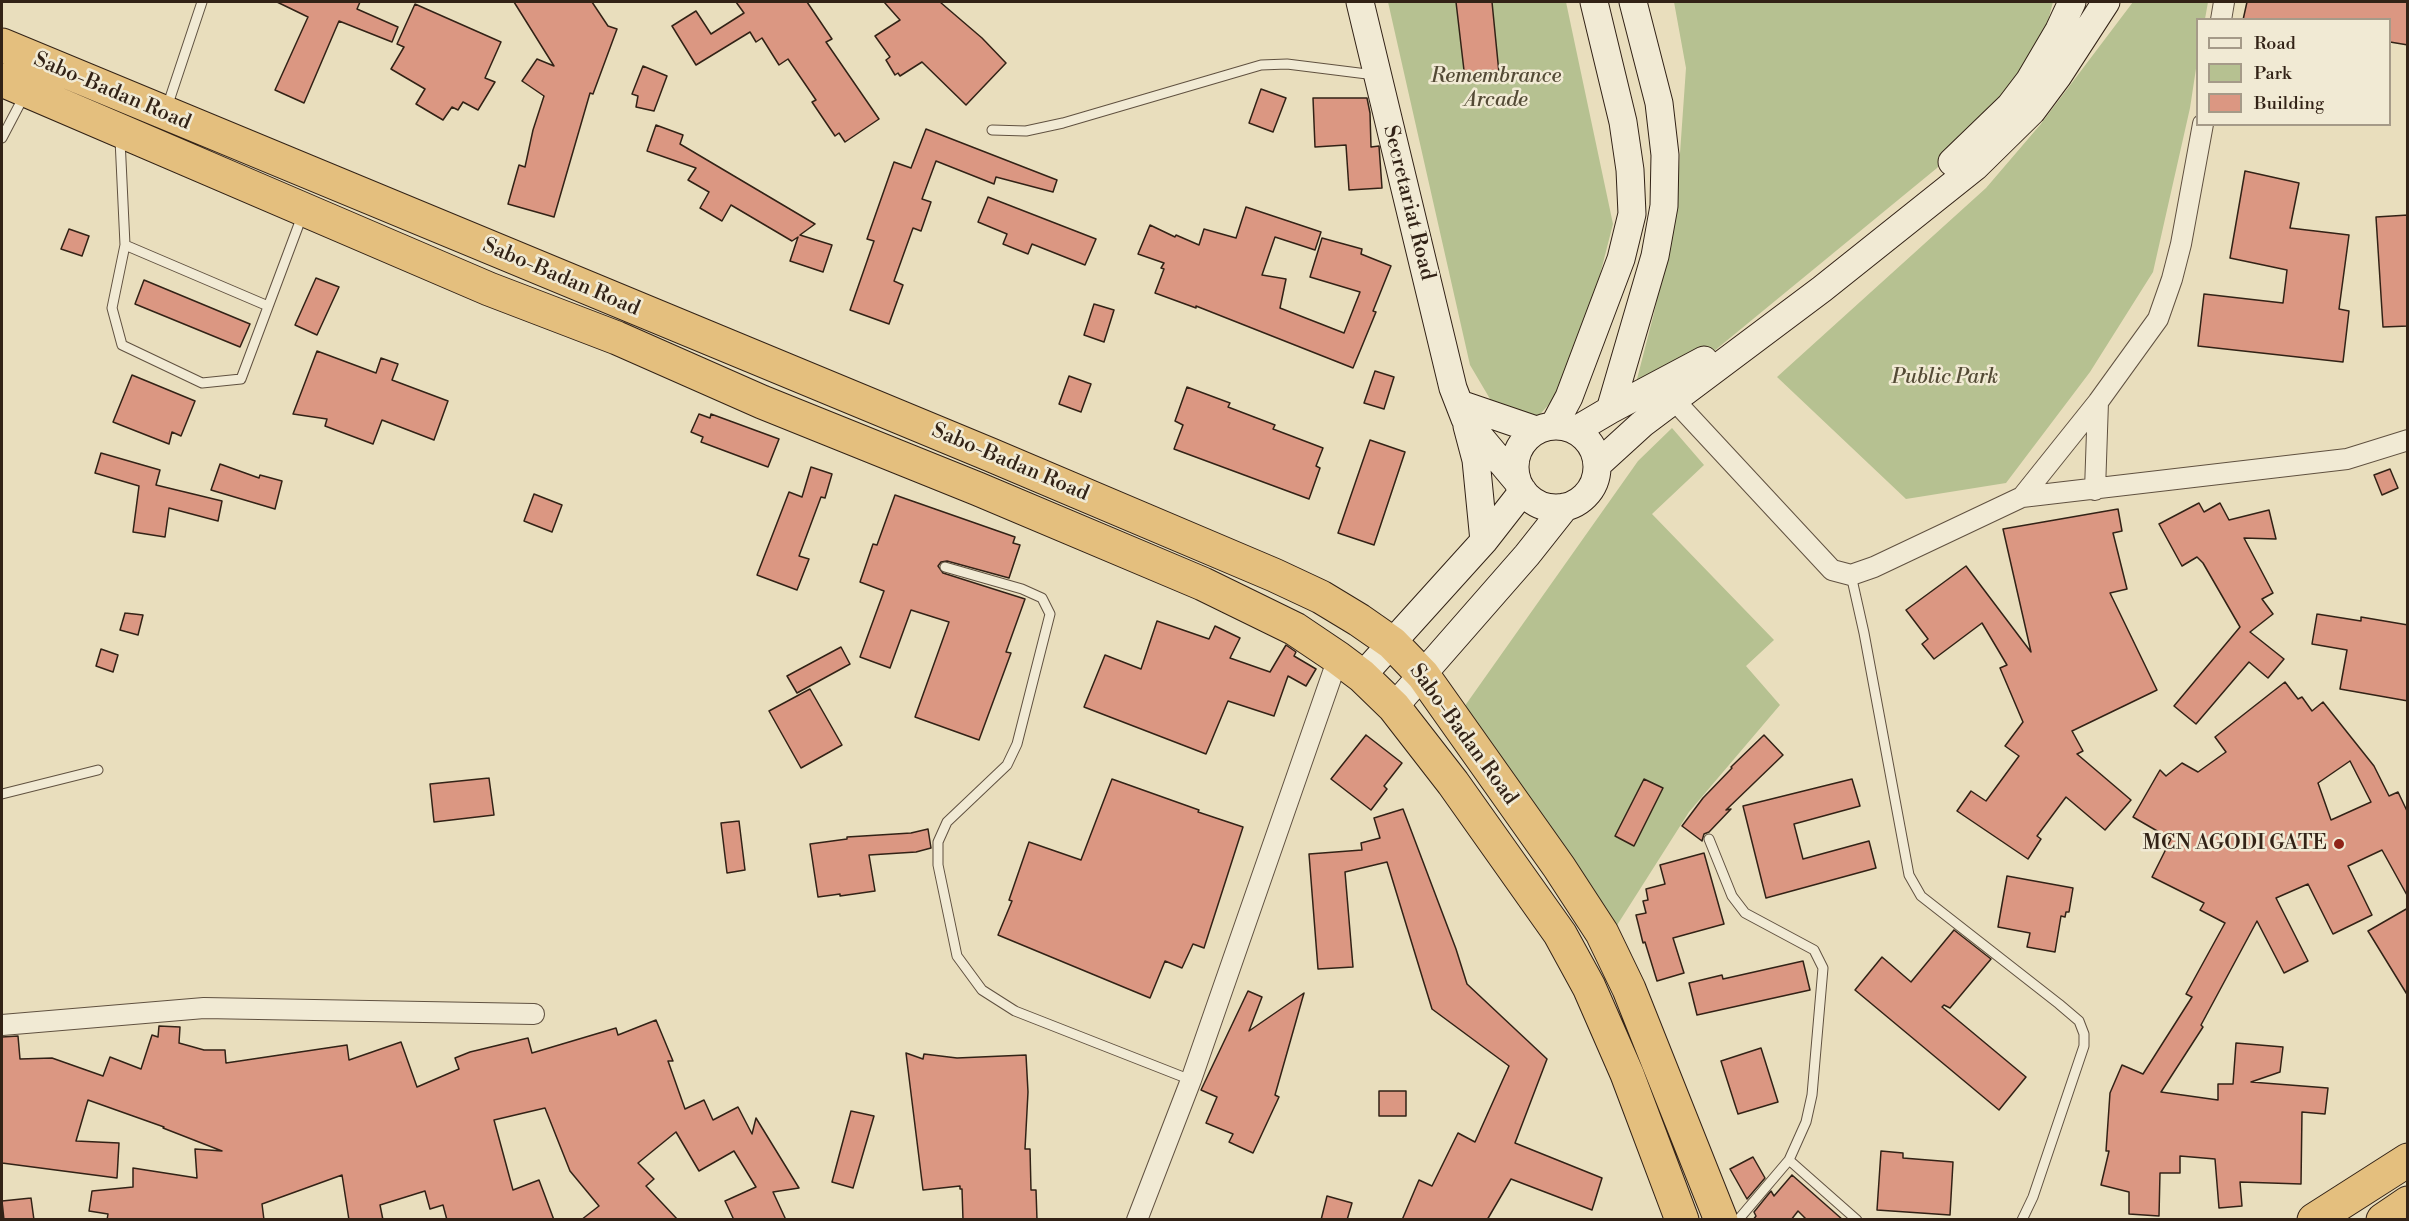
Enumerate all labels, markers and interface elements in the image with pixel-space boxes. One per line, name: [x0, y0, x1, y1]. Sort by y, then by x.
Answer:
legend: [2196, 18, 2391, 126]
text: Road: [2254, 32, 2296, 55]
street label: Sabo-Badan Road: [30, 48, 194, 136]
text: Park: [2254, 62, 2291, 85]
park label: Remembrance Arcade: [1431, 64, 1561, 114]
text: Building: [2254, 92, 2324, 115]
street label: Secretariat Road: [1377, 123, 1439, 283]
street label: Sabo-Badan Road: [479, 234, 643, 322]
park label: Public Park: [1892, 365, 1998, 391]
street label: Sabo-Badan Road: [928, 419, 1092, 507]
street label: Sabo-Badan Road: [1403, 660, 1523, 810]
place label: MCN AGODI GATE: [2142, 831, 2327, 857]
marker: MCN AGODI GATE: [2332, 837, 2346, 851]

